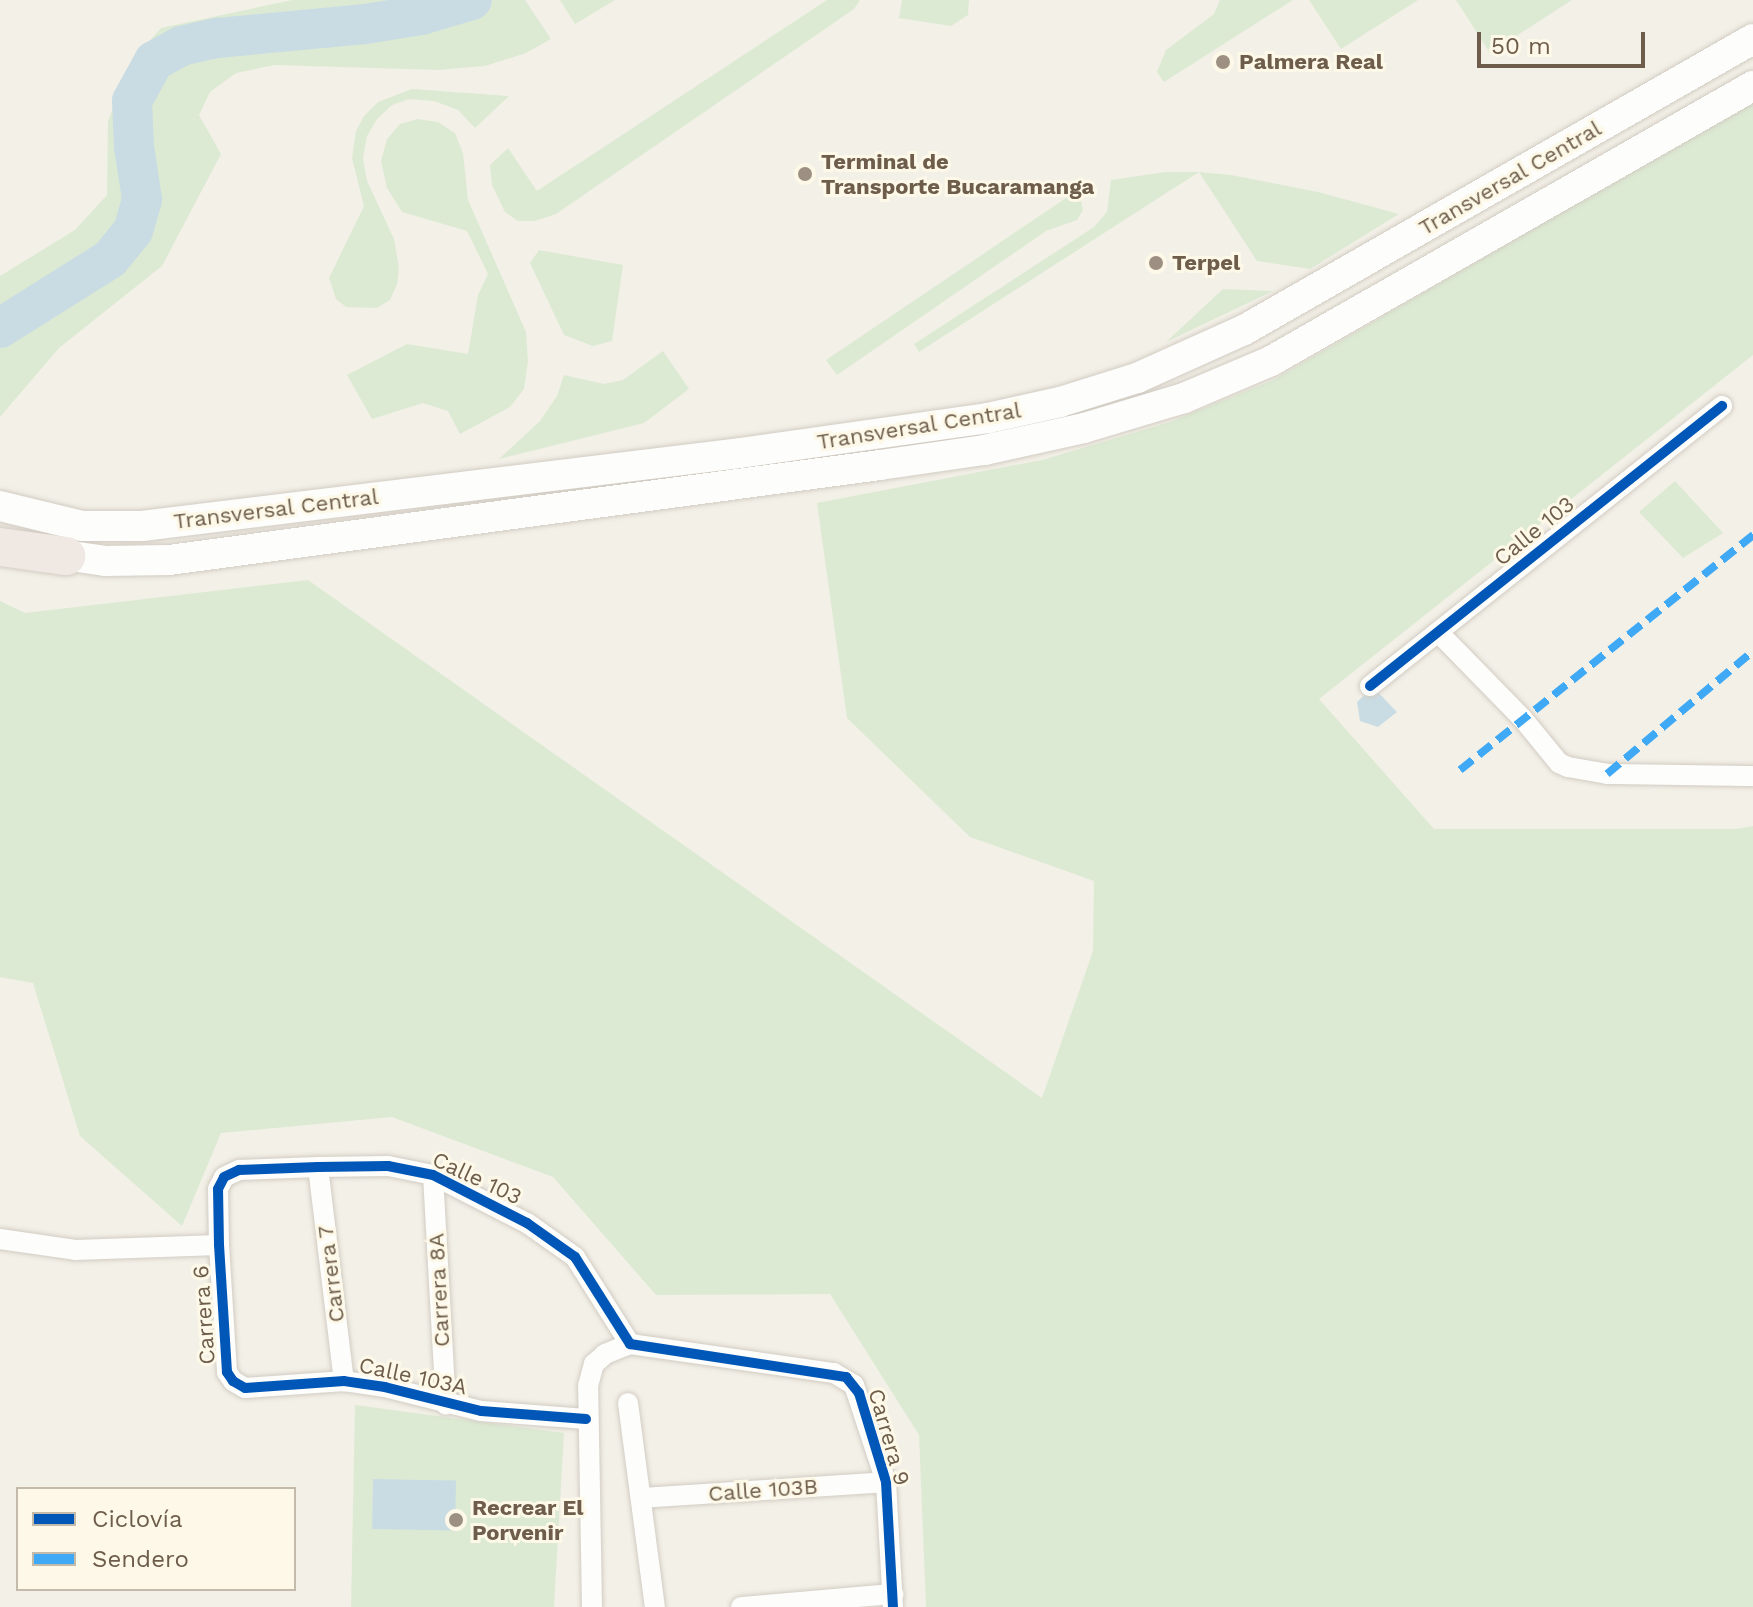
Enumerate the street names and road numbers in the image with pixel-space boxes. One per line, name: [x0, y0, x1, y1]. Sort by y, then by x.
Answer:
street label: Transversal Central: [1414, 115, 1606, 241]
street label: Transversal Central: [815, 397, 1023, 455]
street label: Transversal Central: [172, 483, 380, 535]
street label: Calle 103: [1488, 491, 1580, 571]
street label: Calle 103: [428, 1146, 526, 1210]
street label: Carrera 7: [312, 1223, 350, 1325]
street label: Carrera 8A: [423, 1232, 455, 1348]
street label: Carrera 6: [187, 1264, 221, 1366]
street label: Calle 103A: [356, 1352, 470, 1400]
street label: Carrera 9: [863, 1385, 915, 1489]
street label: Calle 103B: [707, 1473, 819, 1507]

